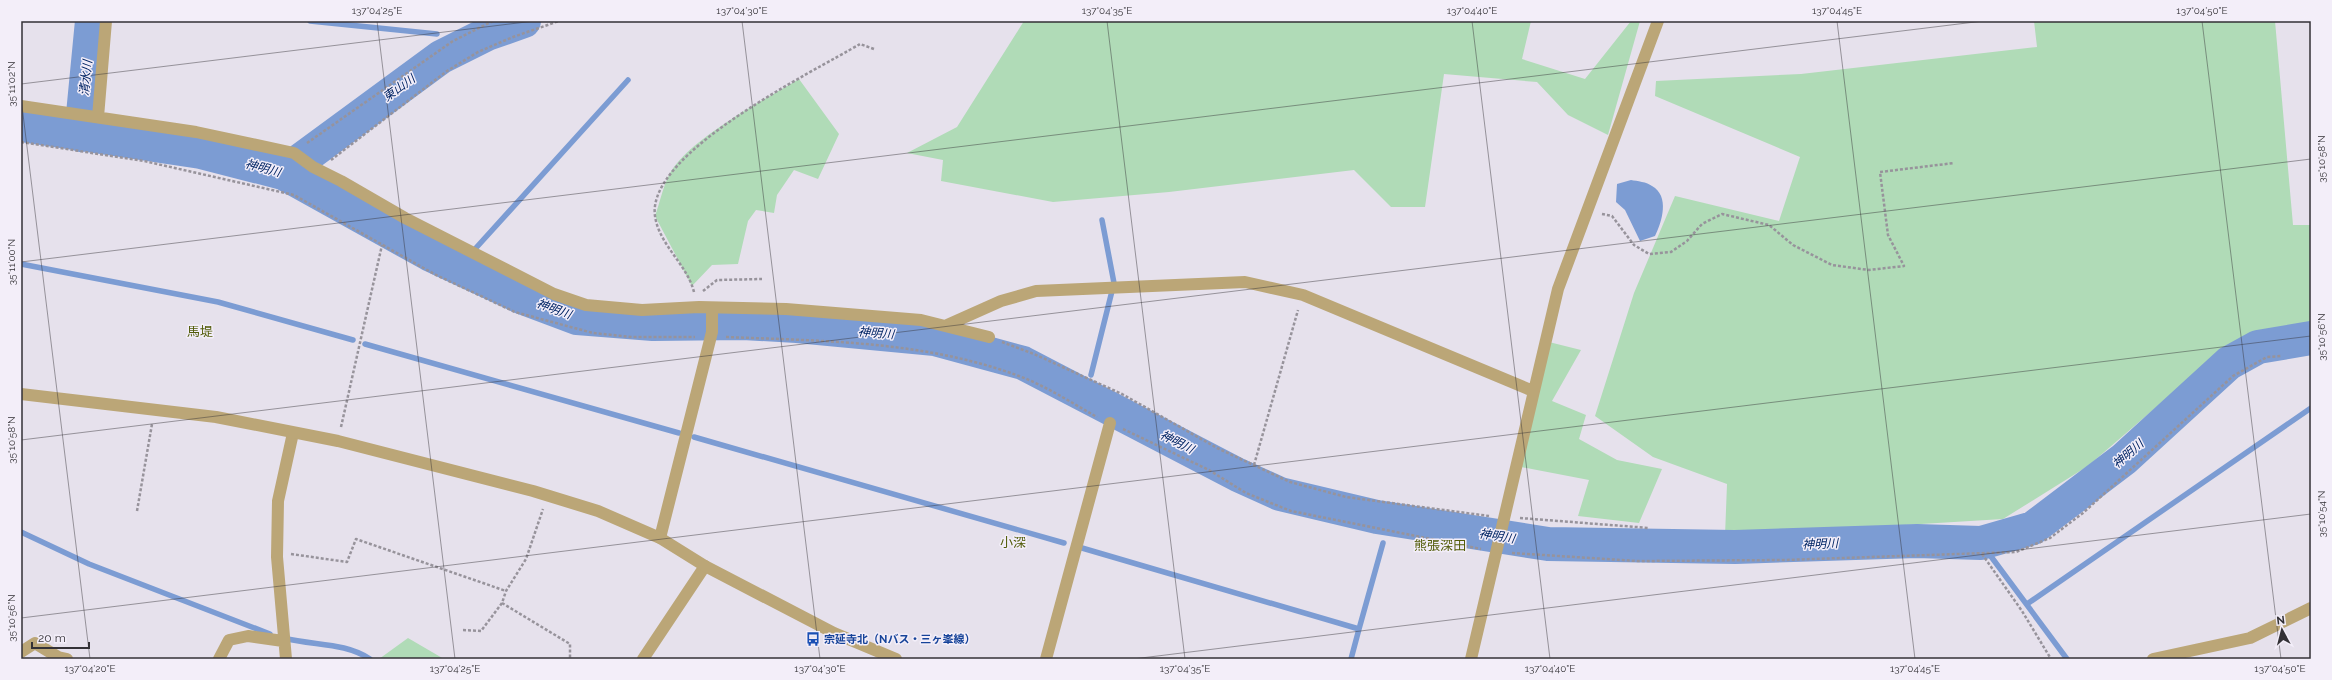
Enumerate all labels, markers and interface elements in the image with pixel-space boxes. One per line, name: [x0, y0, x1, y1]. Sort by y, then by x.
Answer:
text: 137°04'25"E: [352, 5, 402, 16]
text: 137°04'30"E: [716, 5, 768, 16]
text: 137°04'35"E: [1082, 5, 1132, 16]
text: 137°04'40"E: [1447, 5, 1497, 16]
text: 137°04'45"E: [1812, 5, 1862, 16]
text: 137°04'50"E: [2176, 5, 2228, 16]
water label: 清水川: [77, 57, 95, 97]
text: 35°11'02"N: [6, 61, 17, 107]
water label: 東山川: [380, 71, 419, 104]
text: 35°10'58"N: [2316, 135, 2327, 183]
water label: 神明川: [244, 157, 284, 180]
text: 35°11'00"N: [6, 239, 17, 285]
water label: 神明川: [535, 296, 575, 322]
text: 35°10'56"N: [2316, 313, 2327, 361]
district label: 馬堤: [187, 324, 213, 339]
water label: 神明川: [857, 324, 897, 342]
text: 35°10'58"N: [6, 416, 17, 464]
water label: 神明川: [1158, 428, 1198, 457]
water label: 神明川: [2110, 436, 2148, 471]
text: 35°10'54"N: [2316, 490, 2327, 538]
water label: 神明川: [1478, 526, 1518, 546]
district label: 小深: [1000, 535, 1026, 550]
water label: 神明川: [1802, 536, 1840, 552]
district label: 熊張深田: [1414, 538, 1466, 553]
text: 35°10'56"N: [6, 594, 17, 642]
north arrow: [2262, 610, 2302, 650]
text: N: [2276, 614, 2286, 628]
scale bar: [32, 624, 89, 650]
text: 20 m: [38, 631, 66, 645]
bus stop icon: 宗延寺北（Nバス・三ヶ峯線）: [805, 631, 821, 647]
place label: 宗延寺北（Nバス・三ヶ峯線）: [824, 633, 975, 646]
text: 137°04'20"E: [64, 663, 116, 674]
text: 137°04'25"E: [430, 663, 480, 674]
text: 137°04'30"E: [794, 663, 846, 674]
text: 137°04'35"E: [1160, 663, 1210, 674]
text: 137°04'40"E: [1525, 663, 1575, 674]
text: 137°04'45"E: [1890, 663, 1940, 674]
text: 137°04'50"E: [2254, 663, 2306, 674]

